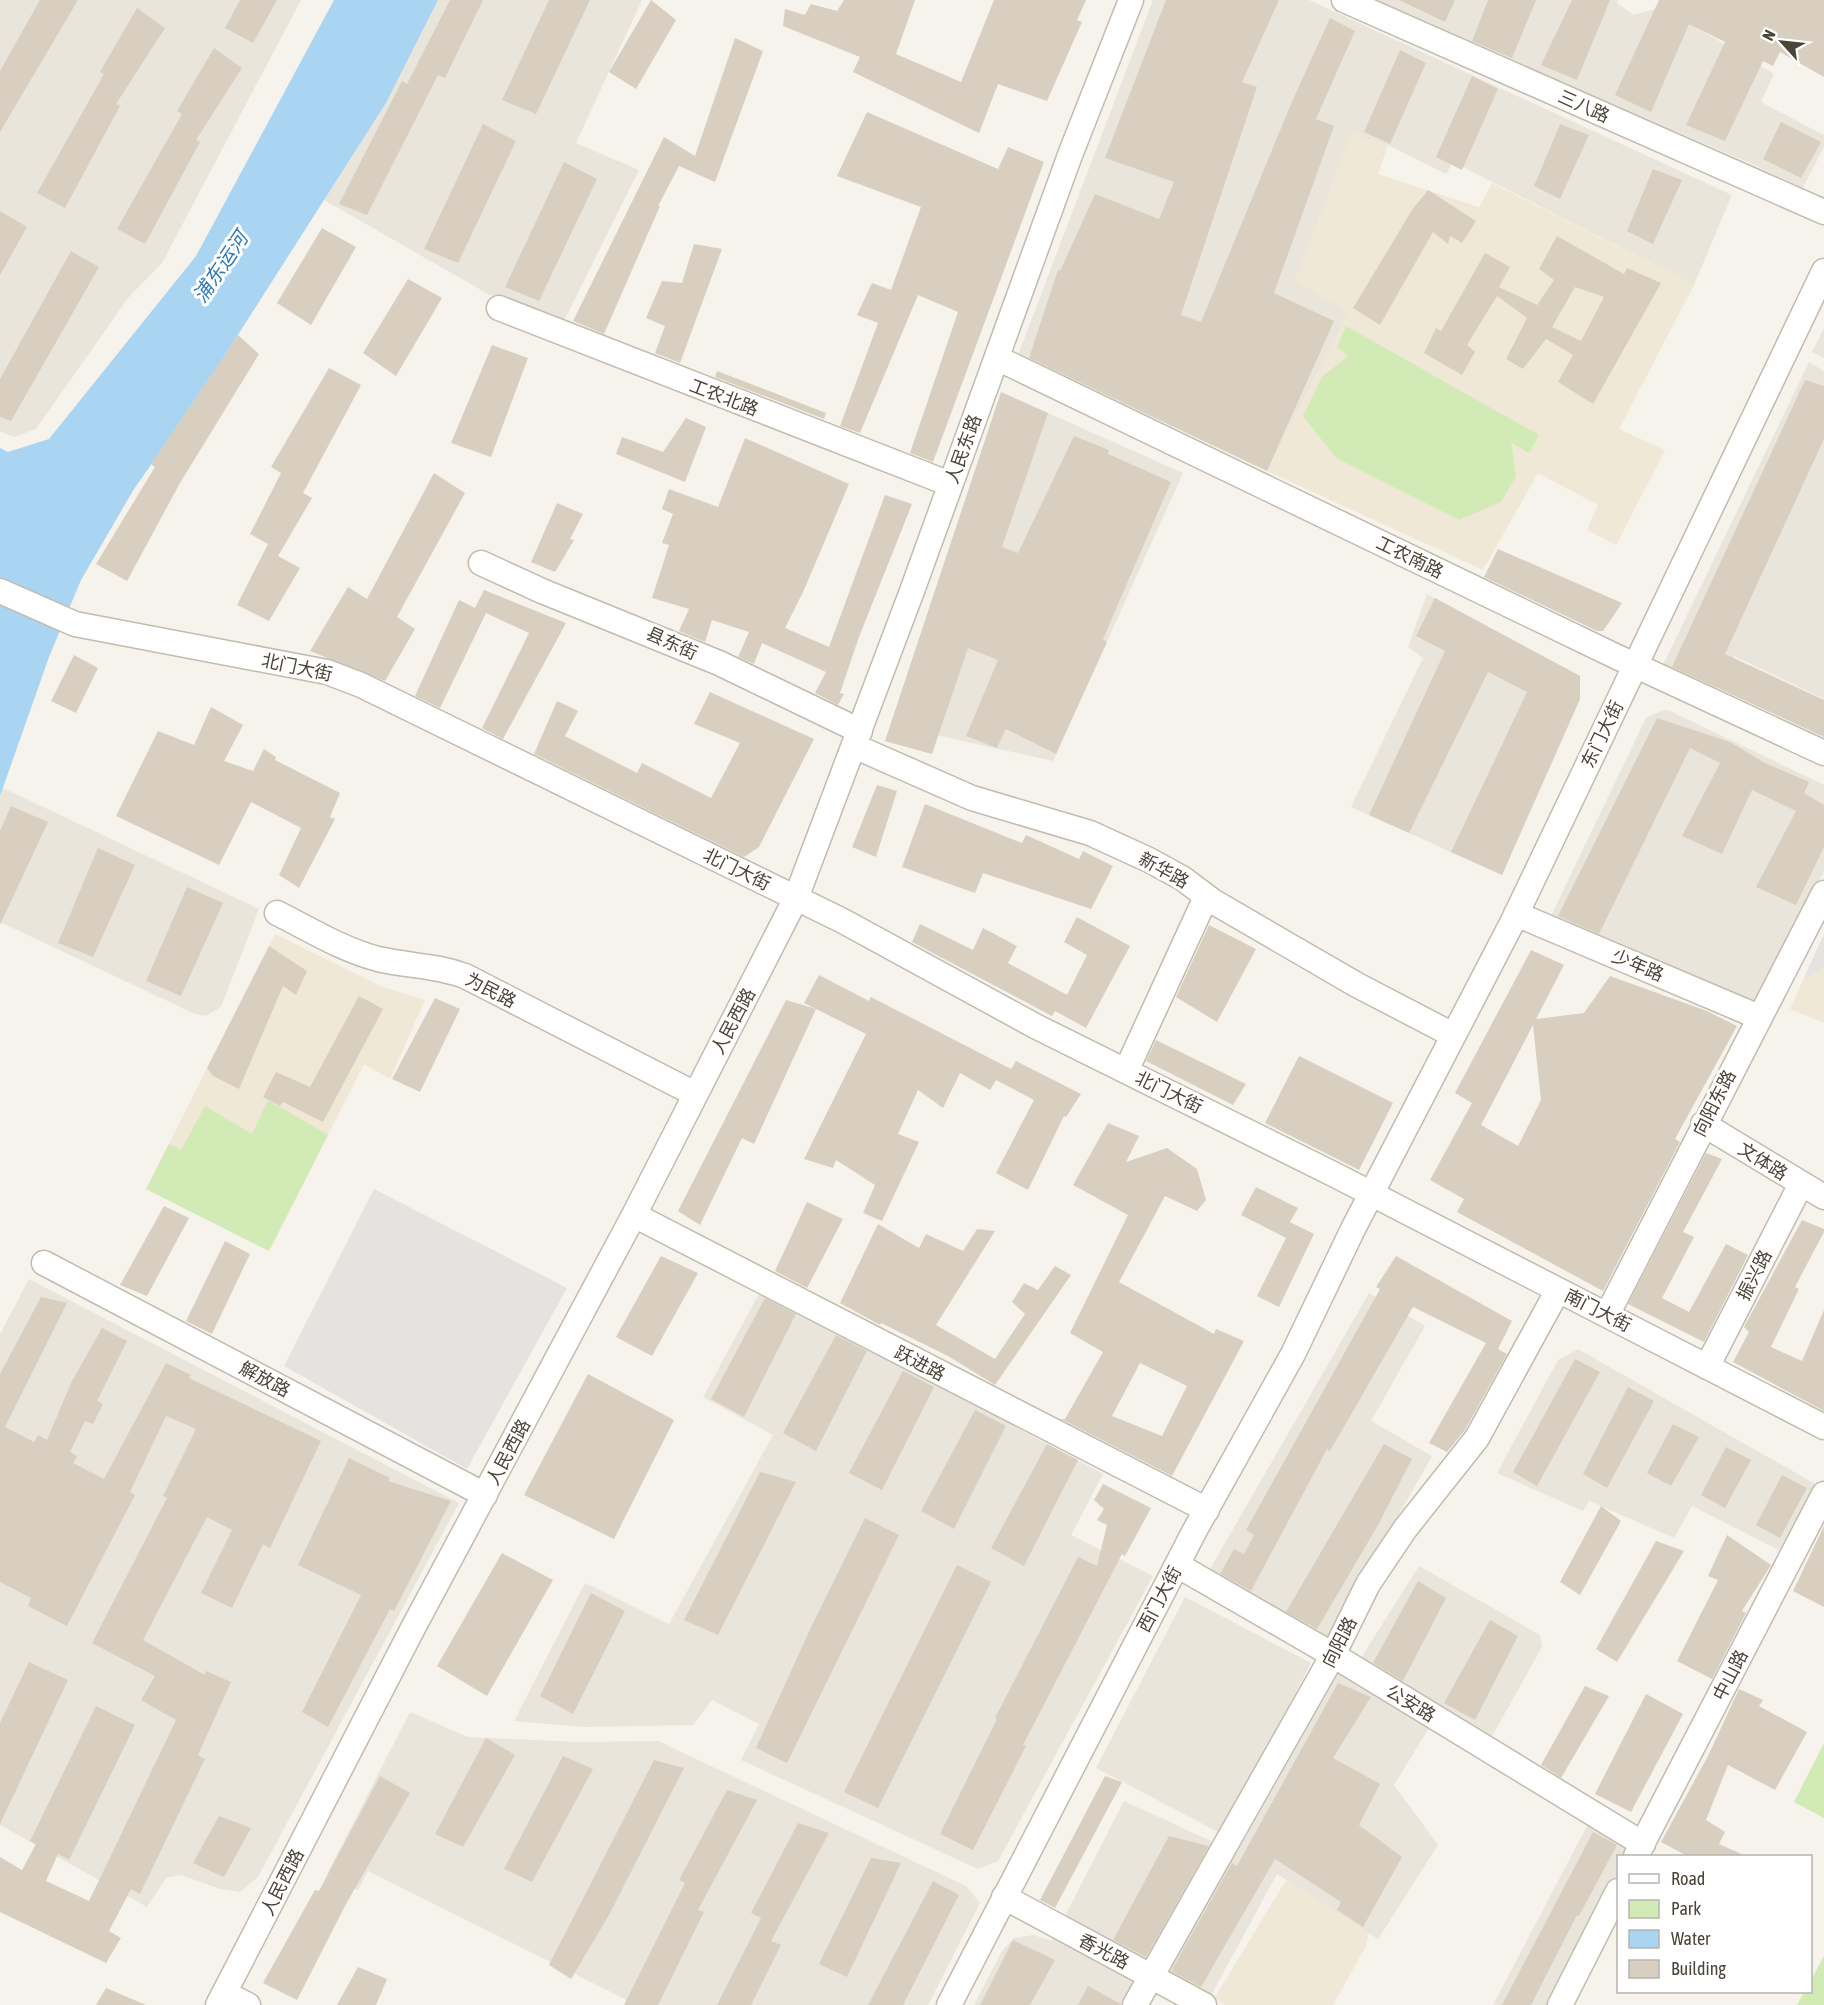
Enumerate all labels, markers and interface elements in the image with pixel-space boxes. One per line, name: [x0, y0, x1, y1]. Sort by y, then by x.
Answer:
north arrow: [1752, 12, 1812, 72]
text: N: [1758, 27, 1779, 43]
street label: 三八路: [1555, 85, 1613, 127]
water label: 浦东运河: [188, 224, 254, 307]
street label: 工农北路: [687, 374, 761, 420]
street label: 人民东路: [941, 412, 985, 486]
street label: 工农南路: [1373, 532, 1447, 582]
street label: 县东街: [643, 622, 701, 664]
street label: 北门大街: [260, 649, 334, 685]
street label: 东门大街: [1577, 697, 1627, 771]
street label: 北门大街: [700, 844, 774, 894]
street label: 新华路: [1135, 848, 1193, 892]
street label: 少年路: [1609, 945, 1667, 985]
street label: 为民路: [462, 968, 520, 1012]
street label: 人民西路: [707, 984, 759, 1058]
street label: 向阳东路: [1688, 1066, 1740, 1140]
street label: 北门大街: [1132, 1067, 1206, 1117]
street label: 文体路: [1735, 1138, 1791, 1184]
street label: 振兴路: [1732, 1246, 1776, 1304]
street label: 南门大街: [1561, 1284, 1635, 1336]
street label: 跃进路: [891, 1341, 949, 1385]
street label: 解放路: [236, 1357, 294, 1401]
street label: 人民西路: [482, 1415, 534, 1489]
street label: 西门大街: [1133, 1562, 1185, 1636]
street label: 向阳路: [1317, 1613, 1361, 1671]
street label: 中山路: [1708, 1646, 1752, 1704]
street label: 公安路: [1382, 1680, 1440, 1726]
street label: 人民西路: [256, 1845, 308, 1919]
legend: [1617, 1855, 1812, 1993]
text: Road: [1671, 1868, 1705, 1889]
text: Park: [1671, 1898, 1701, 1919]
text: Water: [1671, 1928, 1711, 1949]
street label: 香光路: [1075, 1929, 1133, 1973]
text: Building: [1671, 1958, 1726, 1979]

